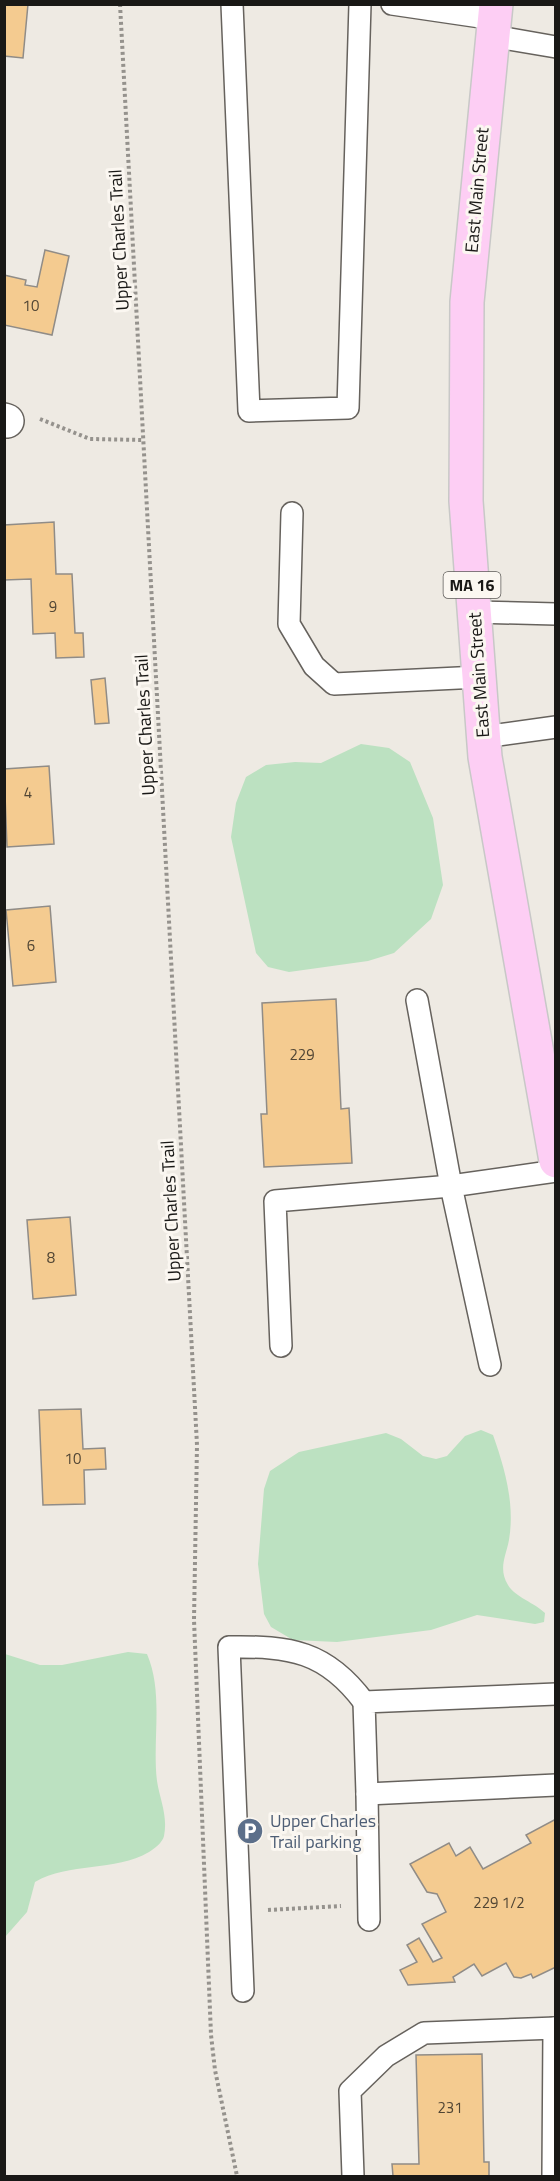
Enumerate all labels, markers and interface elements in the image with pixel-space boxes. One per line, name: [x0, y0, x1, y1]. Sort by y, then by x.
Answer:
street label: East Main Street: [458, 125, 495, 254]
street label: Upper Charles Trail: [101, 169, 136, 311]
house number: 10: [23, 294, 39, 317]
road number: MA 16: [444, 572, 500, 598]
house number: 9: [49, 595, 57, 618]
street label: East Main Street: [461, 611, 496, 739]
street label: Upper Charles Trail: [127, 654, 162, 796]
house number: 4: [24, 781, 32, 804]
house number: 6: [27, 934, 35, 957]
house number: 229: [289, 1043, 315, 1066]
street label: Upper Charles Trail: [153, 1140, 188, 1282]
house number: 8: [47, 1246, 55, 1269]
house number: 10: [65, 1447, 81, 1470]
place label: Upper Charles Trail parking: [270, 1807, 376, 1855]
parking icon: Upper Charles Trail parking: [235, 1816, 265, 1846]
house number: 229 1/2: [473, 1891, 525, 1914]
house number: 231: [437, 2096, 463, 2119]

